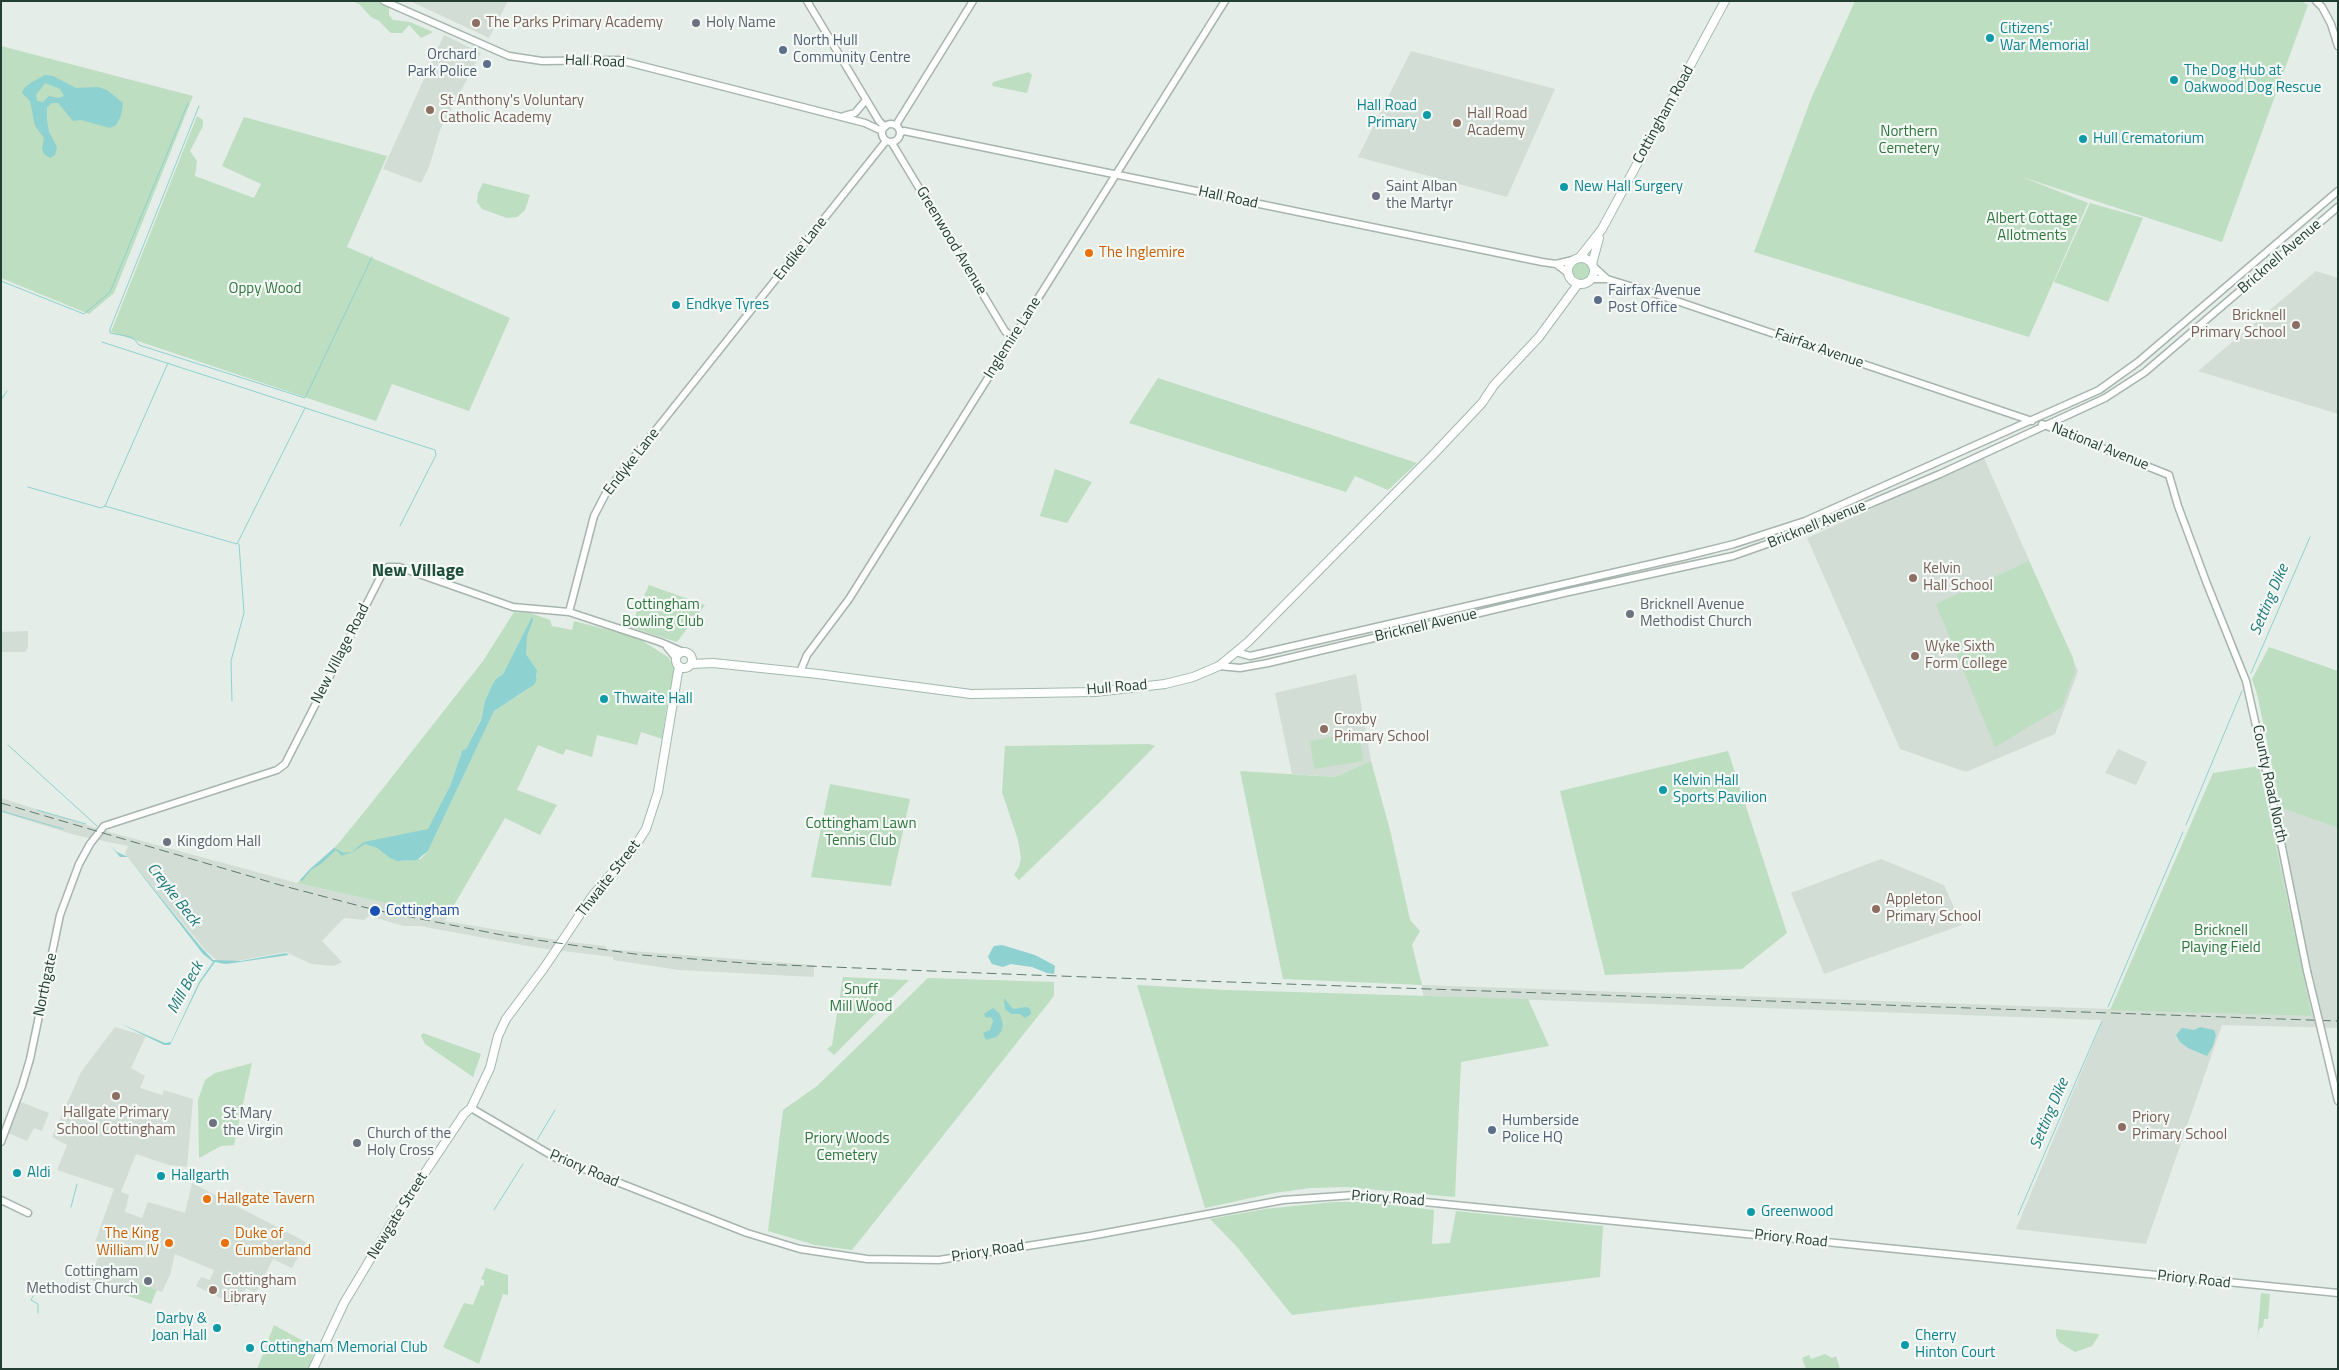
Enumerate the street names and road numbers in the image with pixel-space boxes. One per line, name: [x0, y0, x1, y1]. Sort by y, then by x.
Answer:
street label: Hall Road: [565, 52, 625, 72]
street label: Cottingham Road: [1630, 63, 1698, 167]
street label: Hall Road: [1197, 183, 1259, 213]
street label: Greenwood Avenue: [912, 184, 990, 298]
street label: Endike Lane: [771, 214, 831, 284]
street label: Bricknell Avenue: [2235, 216, 2325, 298]
street label: Inglemire Lane: [981, 294, 1045, 382]
street label: Fairfax Avenue: [1772, 325, 1866, 373]
street label: National Avenue: [2049, 419, 2151, 475]
street label: Endyke Lane: [600, 425, 664, 499]
street label: Bricknell Avenue: [1765, 497, 1869, 553]
street label: New Village Road: [308, 601, 374, 707]
street label: Bricknell Avenue: [1373, 606, 1479, 646]
street label: Hull Road: [1086, 676, 1148, 700]
street label: County Road North: [2248, 723, 2290, 845]
street label: Thwaite Street: [573, 837, 645, 921]
street label: Northgate: [30, 952, 62, 1018]
street label: Priory Road: [547, 1146, 621, 1192]
street label: Newgate Street: [364, 1169, 432, 1263]
street label: Priory Road: [1351, 1187, 1425, 1211]
street label: Priory Road: [1754, 1226, 1828, 1252]
street label: Priory Road: [950, 1237, 1026, 1267]
street label: Priory Road: [2157, 1267, 2231, 1293]

